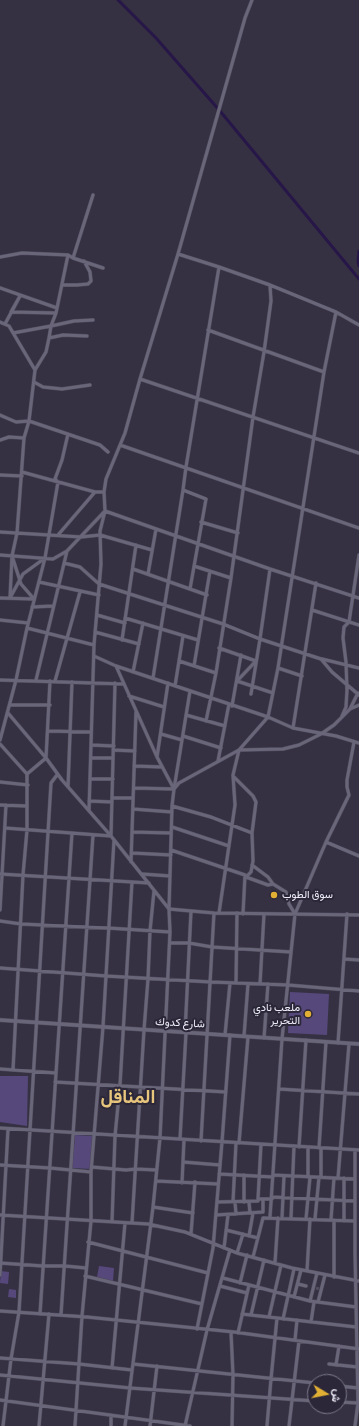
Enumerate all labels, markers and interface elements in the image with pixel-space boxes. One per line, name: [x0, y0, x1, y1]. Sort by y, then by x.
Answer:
place label: سوق الطوب: [282, 888, 333, 902]
marker: سوق الطوب: [269, 890, 279, 900]
place label: ملعب نادي التحرير: [253, 1001, 300, 1027]
marker: ملعب نادي التحرير: [303, 1009, 313, 1019]
street label: شارع كدوك: [155, 1015, 205, 1031]
district label: المناقل: [101, 1086, 155, 1108]
north arrow: [307, 1374, 347, 1414]
text: ش: [329, 1388, 347, 1404]

